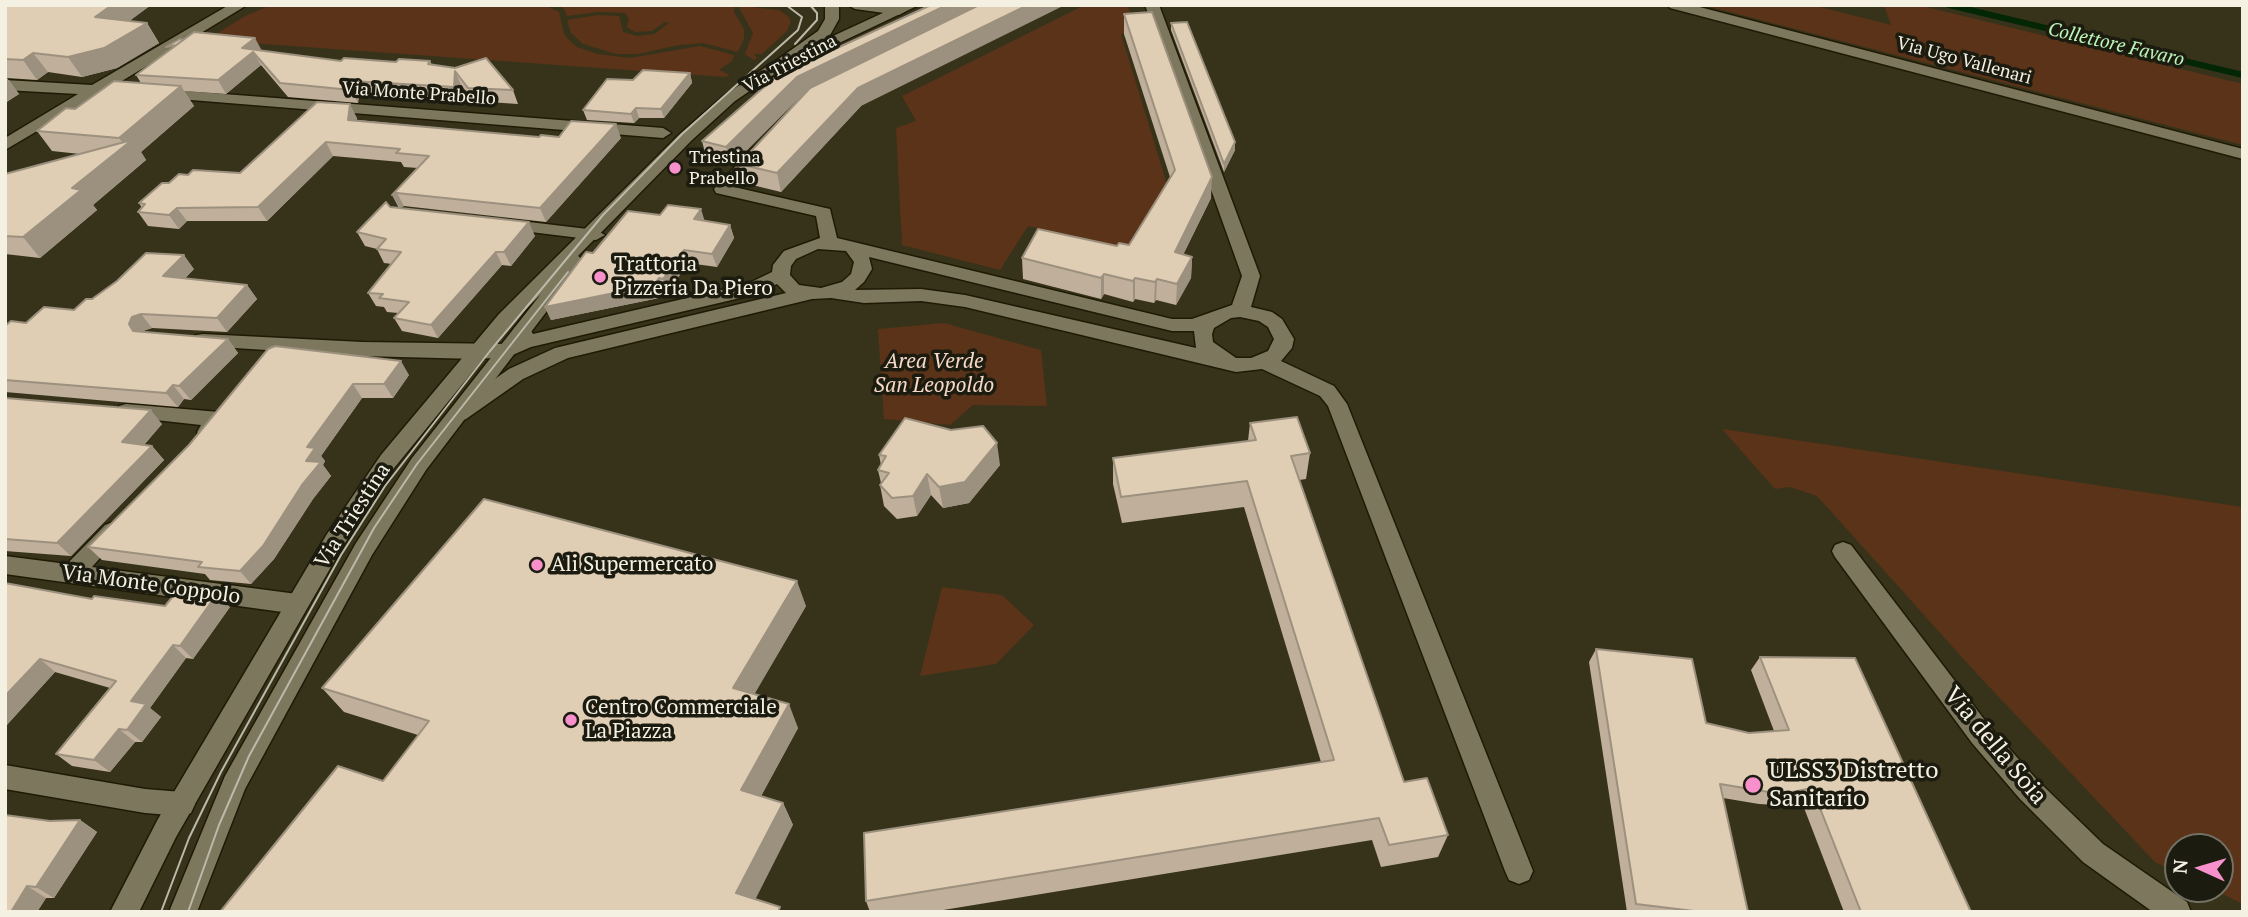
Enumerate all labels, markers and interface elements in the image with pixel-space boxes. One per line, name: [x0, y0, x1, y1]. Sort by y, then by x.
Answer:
water label: Collettore Favaro: [2046, 18, 2186, 72]
street label: Via Triestina: [740, 30, 840, 98]
street label: Via Ugo Vallenari: [1894, 33, 2034, 89]
street label: Via Monte Prabello: [341, 78, 497, 110]
place label: Triestina Prabello: [689, 147, 761, 190]
marker: Triestina Prabello: [667, 160, 683, 176]
place label: Trattoria Pizzeria Da Piero: [614, 252, 773, 302]
marker: Trattoria Pizzeria Da Piero: [592, 269, 608, 285]
park label: Area Verde San Leopoldo: [874, 349, 994, 399]
street label: Via Triestina: [310, 459, 396, 573]
place label: Ali Supermercato: [551, 552, 713, 578]
marker: Ali Supermercato: [529, 557, 545, 573]
street label: Via Monte Coppolo: [60, 560, 242, 610]
street label: Via della Soia: [1937, 681, 2053, 811]
place label: Centro Commerciale La Piazza: [585, 695, 777, 745]
marker: Centro Commerciale La Piazza: [563, 712, 579, 728]
place label: ULSS3 Distretto Sanitario: [1769, 757, 1939, 813]
marker: ULSS3 Distretto Sanitario: [1743, 775, 1763, 795]
north arrow: [2164, 833, 2234, 903]
text: N: [2167, 859, 2193, 875]

